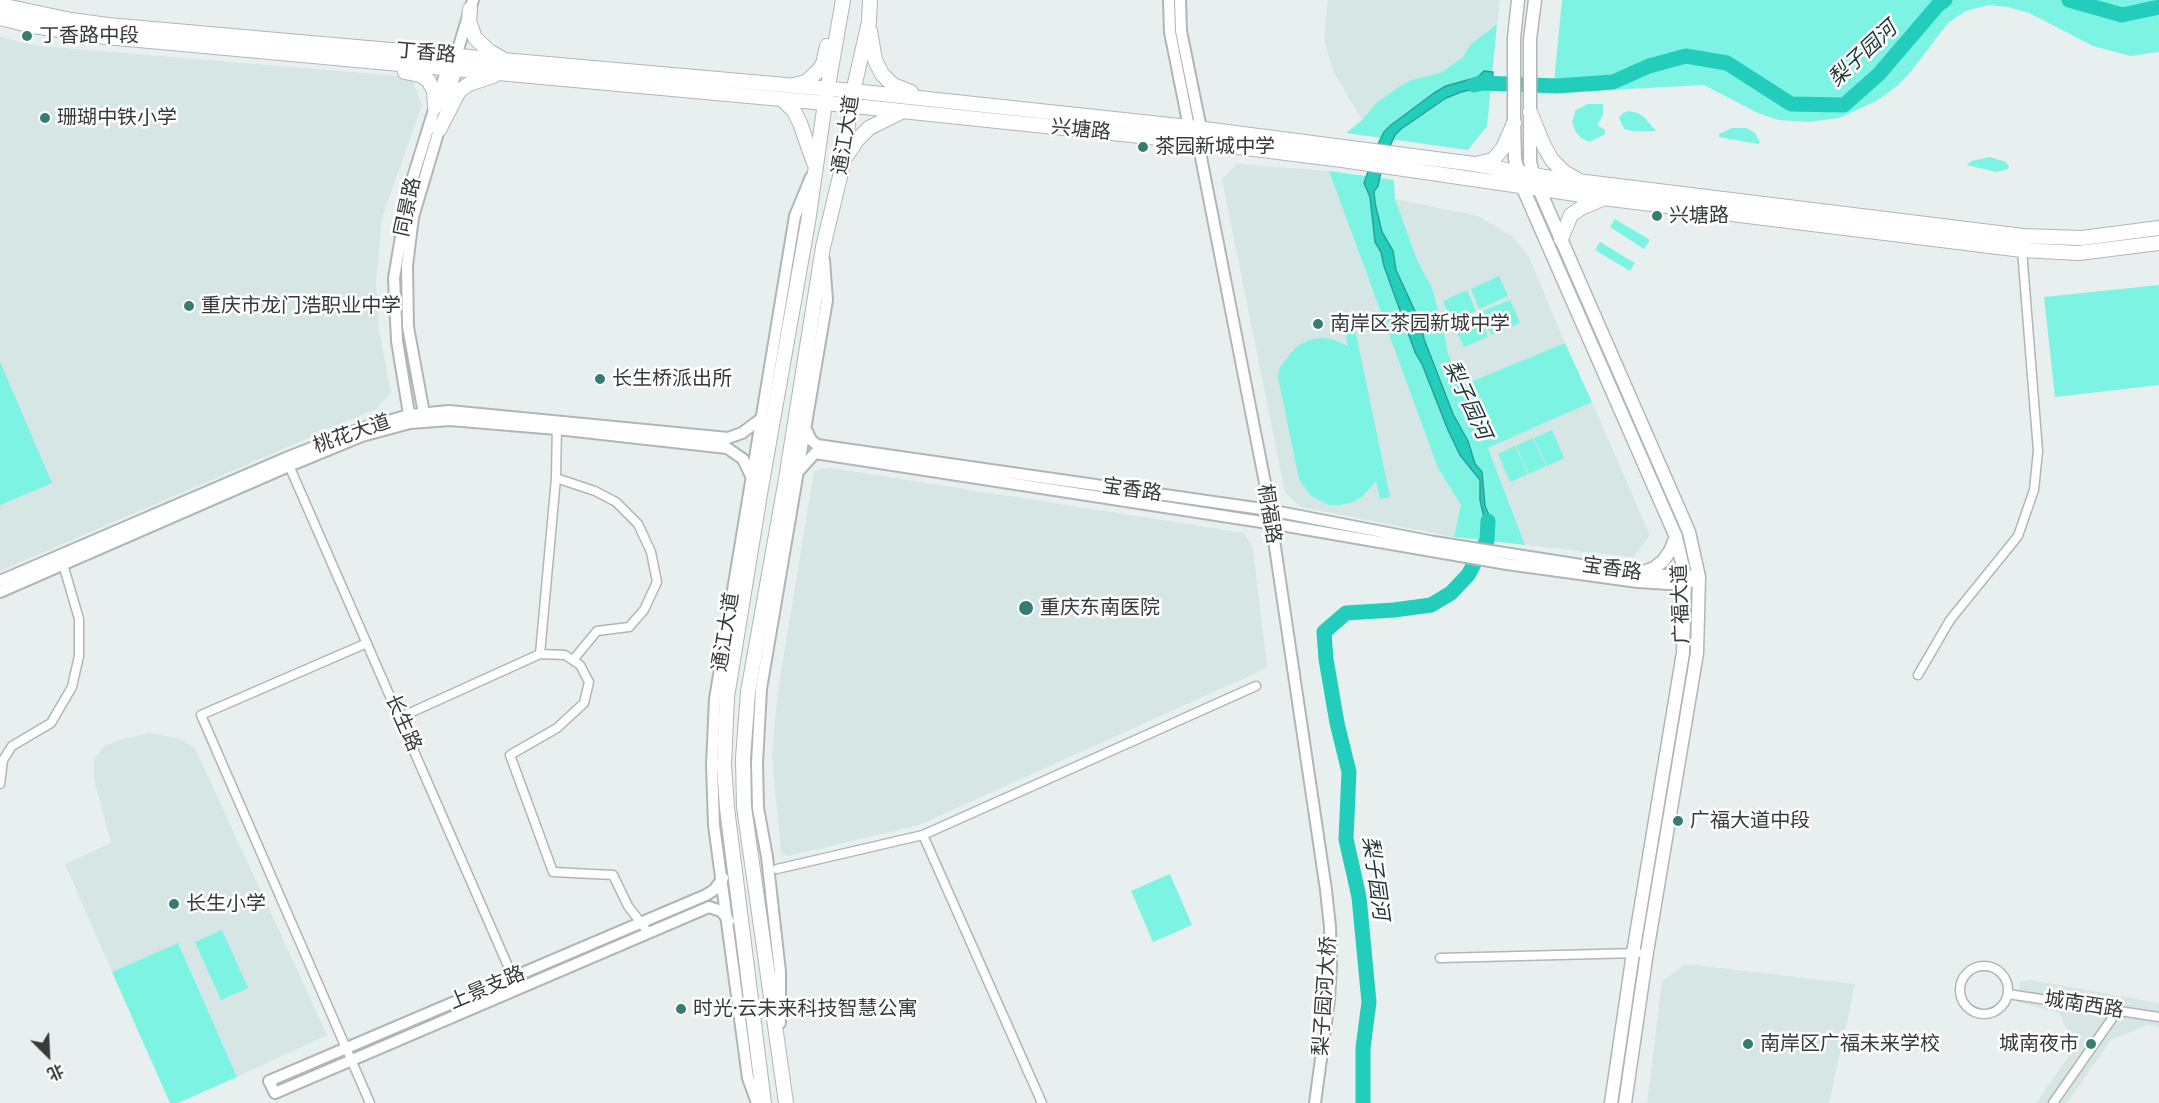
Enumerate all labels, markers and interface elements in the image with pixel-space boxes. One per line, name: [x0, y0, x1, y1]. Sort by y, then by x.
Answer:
water label: 梨子园河: [1824, 16, 1902, 92]
place label: 丁香路中段: [39, 24, 139, 48]
marker: 丁香路中段: [20, 29, 34, 43]
street label: 丁香路: [395, 38, 457, 68]
street label: 通江大道: [828, 94, 864, 176]
place label: 珊瑚中铁小学: [57, 106, 177, 130]
marker: 珊瑚中铁小学: [38, 111, 52, 125]
street label: 兴塘路: [1050, 115, 1112, 145]
place label: 茶园新城中学: [1155, 135, 1275, 159]
marker: 茶园新城中学: [1136, 140, 1150, 154]
street label: 同景路: [390, 175, 426, 239]
place label: 兴塘路: [1669, 204, 1729, 228]
marker: 兴塘路: [1650, 209, 1664, 223]
place label: 重庆市龙门浩职业中学: [201, 294, 401, 318]
marker: 重庆市龙门浩职业中学: [182, 299, 196, 313]
place label: 南岸区茶园新城中学: [1330, 312, 1510, 336]
marker: 南岸区茶园新城中学: [1311, 317, 1325, 331]
water label: 梨子园河: [1438, 357, 1496, 443]
place label: 长生桥派出所: [612, 367, 732, 391]
marker: 长生桥派出所: [593, 372, 607, 386]
street label: 桃花大道: [310, 410, 394, 458]
street label: 宝香路: [1101, 474, 1163, 506]
street label: 桐福路: [1252, 482, 1286, 546]
street label: 宝香路: [1581, 553, 1643, 585]
street label: 广福大道: [1668, 564, 1694, 644]
street label: 通江大道: [708, 591, 744, 673]
place label: 重庆东南医院: [1040, 596, 1160, 620]
marker: 重庆东南医院: [1017, 599, 1035, 617]
street label: 长生路: [380, 691, 426, 755]
place label: 广福大道中段: [1690, 809, 1810, 833]
marker: 广福大道中段: [1671, 814, 1685, 828]
water label: 梨子园河: [1357, 835, 1393, 921]
place label: 长生小学: [186, 892, 266, 916]
marker: 长生小学: [167, 897, 181, 911]
street label: 梨子园河大桥: [1309, 935, 1341, 1057]
street label: 上景支路: [445, 961, 529, 1015]
street label: 城南西路: [2043, 987, 2125, 1023]
place label: 时光·云未来科技智慧公寓: [693, 997, 918, 1021]
marker: 时光·云未来科技智慧公寓: [674, 1002, 688, 1016]
north arrow: [18, 1025, 78, 1085]
place label: 南岸区广福未来学校: [1760, 1032, 1940, 1056]
place label: 城南夜市: [1999, 1032, 2079, 1056]
marker: 南岸区广福未来学校: [1741, 1037, 1755, 1051]
marker: 城南夜市: [2084, 1037, 2098, 1051]
text: 北: [44, 1060, 67, 1084]

